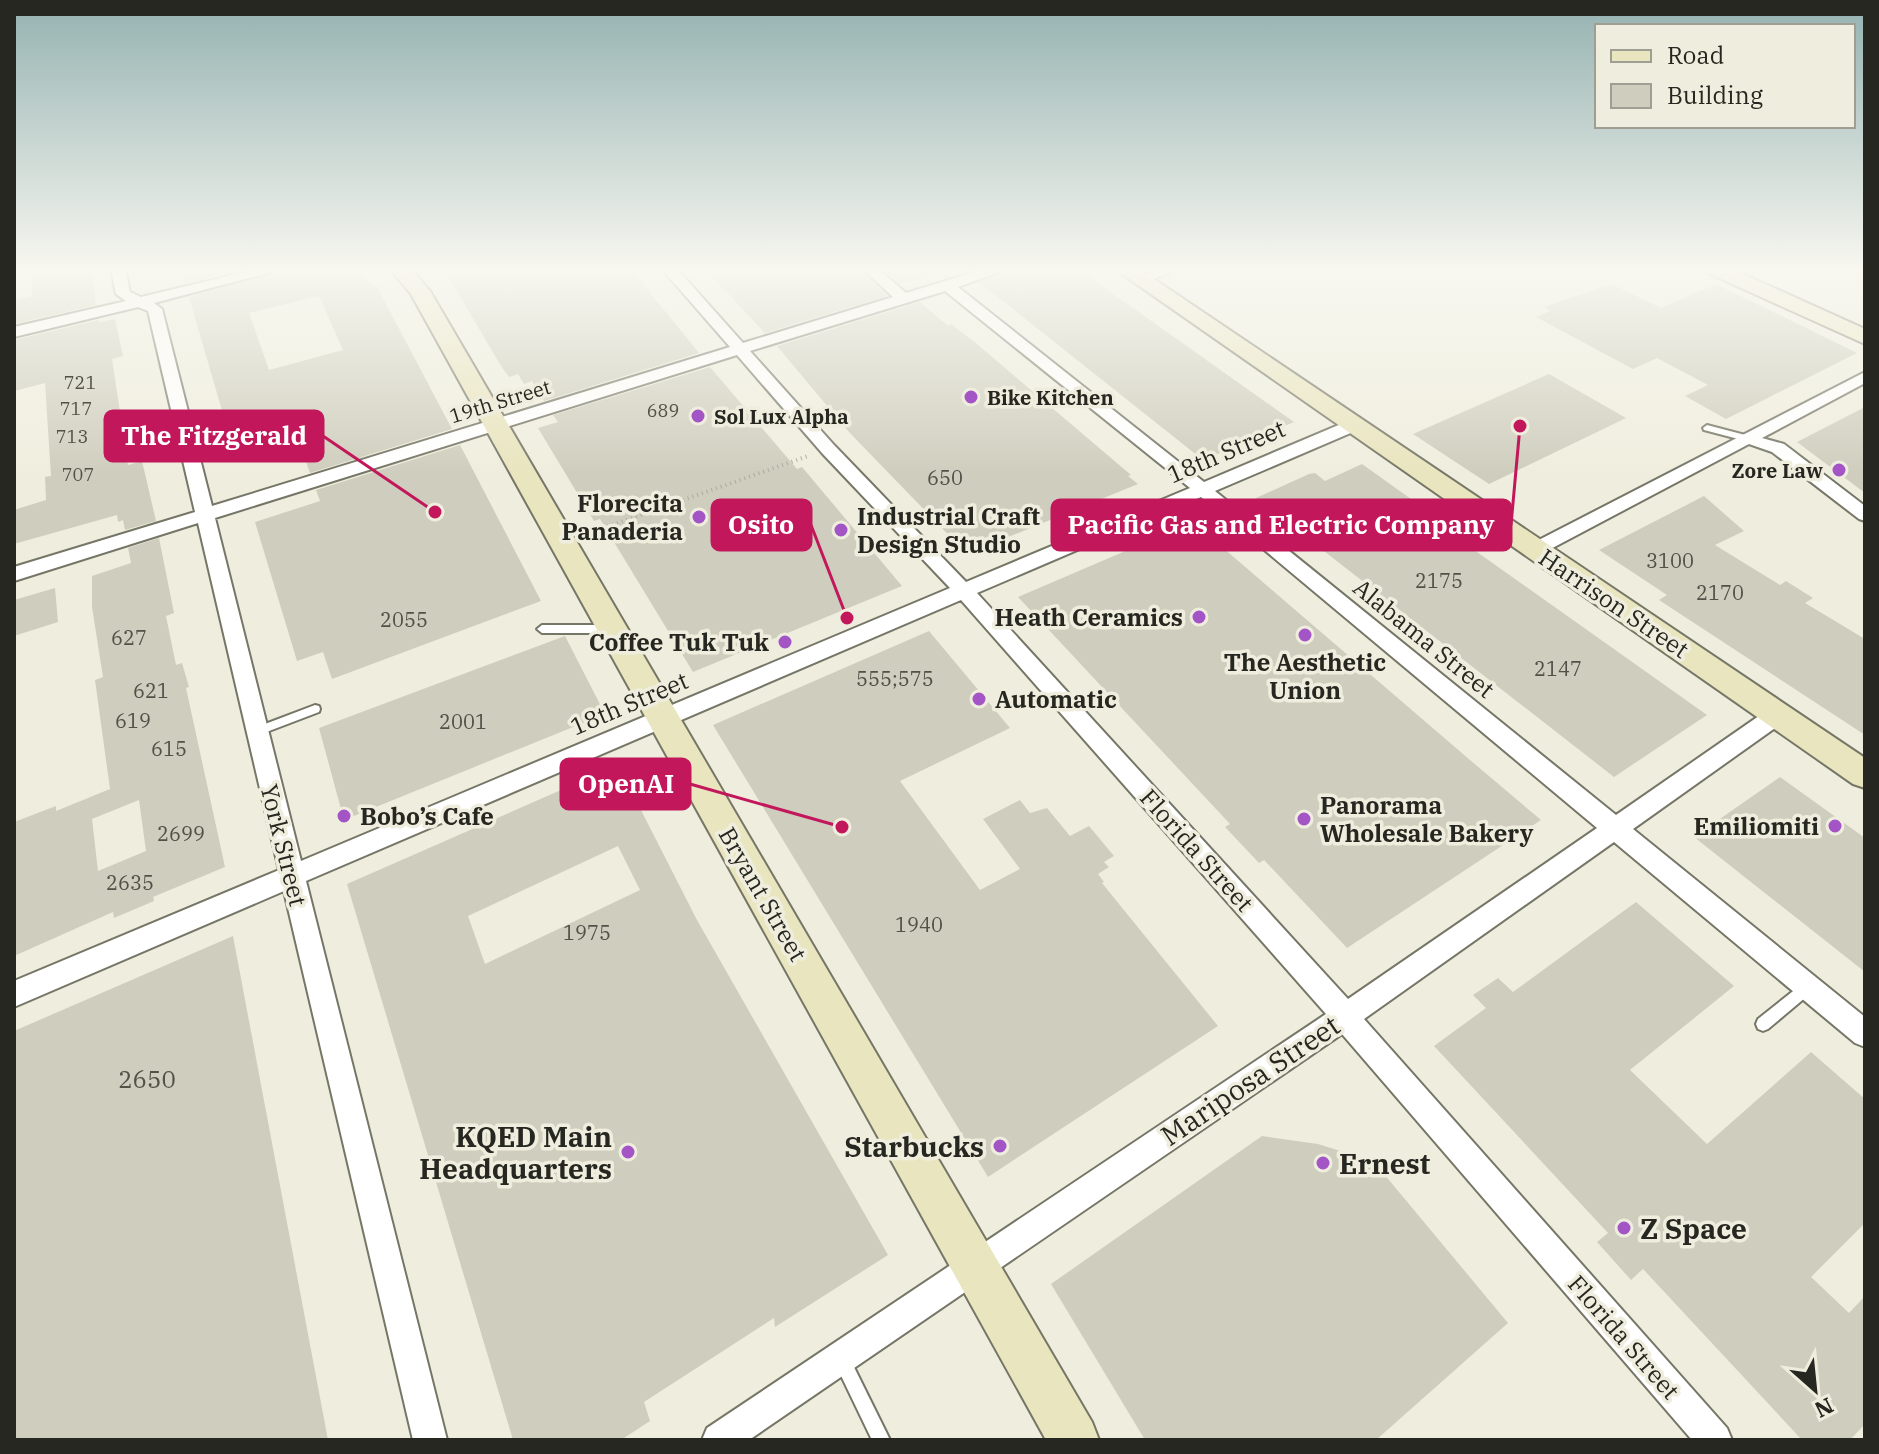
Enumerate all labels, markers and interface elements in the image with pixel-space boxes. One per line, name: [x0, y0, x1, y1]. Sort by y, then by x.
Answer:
legend: [1595, 24, 1855, 128]
text: Road: [1667, 39, 1724, 71]
text: Building: [1667, 79, 1763, 111]
house number: 721: [64, 371, 96, 394]
street label: 19th Street: [446, 373, 554, 429]
place label: Bike Kitchen: [987, 384, 1114, 411]
marker: Bike Kitchen: [962, 388, 980, 406]
house number: 717: [60, 397, 92, 420]
house number: 689: [647, 399, 679, 422]
place label: Sol Lux Alpha: [714, 403, 849, 430]
marker: Sol Lux Alpha: [689, 407, 707, 425]
callout: The Fitzgerald: [105, 411, 323, 461]
street label: 18th Street: [1162, 412, 1290, 490]
text: The Fitzgerald: [121, 418, 307, 452]
house number: 713: [56, 425, 88, 448]
place label: Zore Law: [1732, 457, 1823, 484]
marker: Zore Law: [1830, 461, 1848, 479]
house number: 707: [62, 463, 94, 486]
house number: 650: [927, 464, 963, 491]
place label: Florecita Panaderia: [561, 487, 683, 547]
callout: Osito: [712, 500, 811, 550]
place label: Industrial Craft Design Studio: [857, 500, 1040, 560]
callout: Pacific Gas and Electric Company: [1052, 500, 1511, 550]
text: Osito: [728, 507, 794, 541]
text: Pacific Gas and Electric Company: [1068, 507, 1495, 541]
marker: Florecita Panaderia: [690, 508, 708, 526]
marker: Industrial Craft Design Studio: [832, 521, 850, 539]
street label: Harrison Street: [1533, 541, 1695, 665]
house number: 3100: [1646, 547, 1694, 574]
house number: 2175: [1415, 567, 1463, 594]
street label: Alabama Street: [1347, 571, 1501, 705]
house number: 2170: [1696, 579, 1744, 606]
place label: Heath Ceramics: [995, 601, 1183, 633]
house number: 2055: [380, 606, 428, 633]
marker: Heath Ceramics: [1190, 608, 1208, 626]
house number: 627: [111, 624, 147, 651]
place label: Coffee Tuk Tuk: [589, 626, 769, 658]
marker: The Aesthetic Union: [1296, 626, 1314, 644]
marker: Coffee Tuk Tuk: [776, 633, 794, 651]
place label: The Aesthetic Union: [1224, 646, 1386, 706]
house number: 2147: [1534, 655, 1582, 682]
street label: 18th Street: [565, 664, 693, 742]
house number: 555;575: [856, 665, 934, 692]
house number: 621: [133, 677, 169, 704]
place label: Automatic: [995, 683, 1117, 715]
marker: Automatic: [970, 690, 988, 708]
house number: 619: [115, 707, 151, 734]
house number: 2001: [439, 708, 487, 735]
house number: 615: [151, 735, 187, 762]
callout: OpenAI: [561, 759, 690, 809]
text: OpenAI: [578, 766, 674, 800]
street label: York Street: [253, 781, 315, 909]
street label: Florida Street: [1133, 782, 1261, 918]
place label: Panorama Wholesale Bakery: [1320, 789, 1534, 849]
place label: Bobo’s Cafe: [360, 800, 494, 832]
marker: Bobo’s Cafe: [335, 807, 353, 825]
marker: Panorama Wholesale Bakery: [1295, 810, 1313, 828]
place label: Emiliomiti: [1693, 810, 1819, 842]
marker: Emiliomiti: [1826, 817, 1844, 835]
house number: 2699: [157, 820, 205, 847]
street label: Bryant Street: [712, 821, 814, 967]
house number: 2635: [106, 869, 154, 896]
house number: 1940: [895, 911, 943, 938]
house number: 1975: [563, 919, 611, 946]
street label: Mariposa Street: [1153, 1006, 1347, 1154]
house number: 2650: [118, 1063, 176, 1095]
place label: KQED Main Headquarters: [419, 1118, 612, 1187]
place label: Starbucks: [844, 1128, 984, 1165]
marker: Starbucks: [991, 1137, 1009, 1155]
marker: KQED Main Headquarters: [619, 1143, 637, 1161]
place label: Ernest: [1339, 1145, 1430, 1182]
marker: Ernest: [1314, 1154, 1332, 1172]
place label: Z Space: [1640, 1210, 1747, 1247]
marker: Z Space: [1615, 1219, 1633, 1237]
street label: Florida Street: [1561, 1268, 1687, 1406]
north arrow: [1775, 1350, 1855, 1430]
text: N: [1810, 1391, 1839, 1425]

